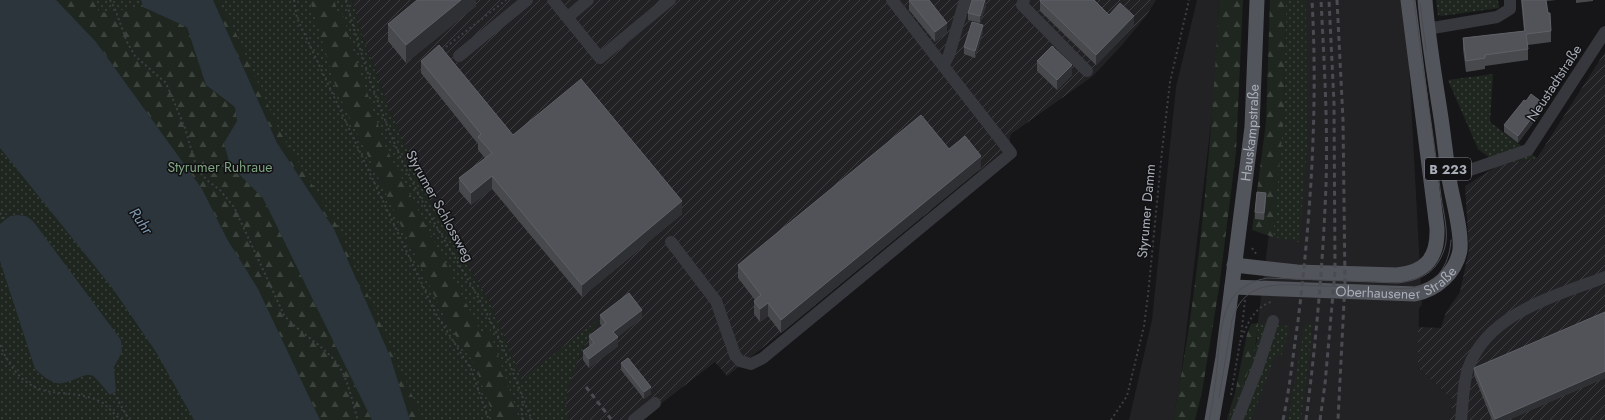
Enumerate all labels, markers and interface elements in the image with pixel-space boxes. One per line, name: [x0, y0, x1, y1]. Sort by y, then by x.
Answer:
street label: Neustadtstraße: [1522, 41, 1586, 125]
street label: Hauskampstraße: [1235, 84, 1264, 182]
street label: Styrumer Schlossweg: [401, 147, 479, 265]
park label: Styrumer Ruhraue: [167, 157, 273, 177]
road number: B 223: [1425, 158, 1471, 180]
street label: Styrumer Damm: [1132, 163, 1160, 259]
water label: Ruhr: [124, 203, 159, 240]
street label: Oberhausener Straße: [1335, 262, 1461, 304]

